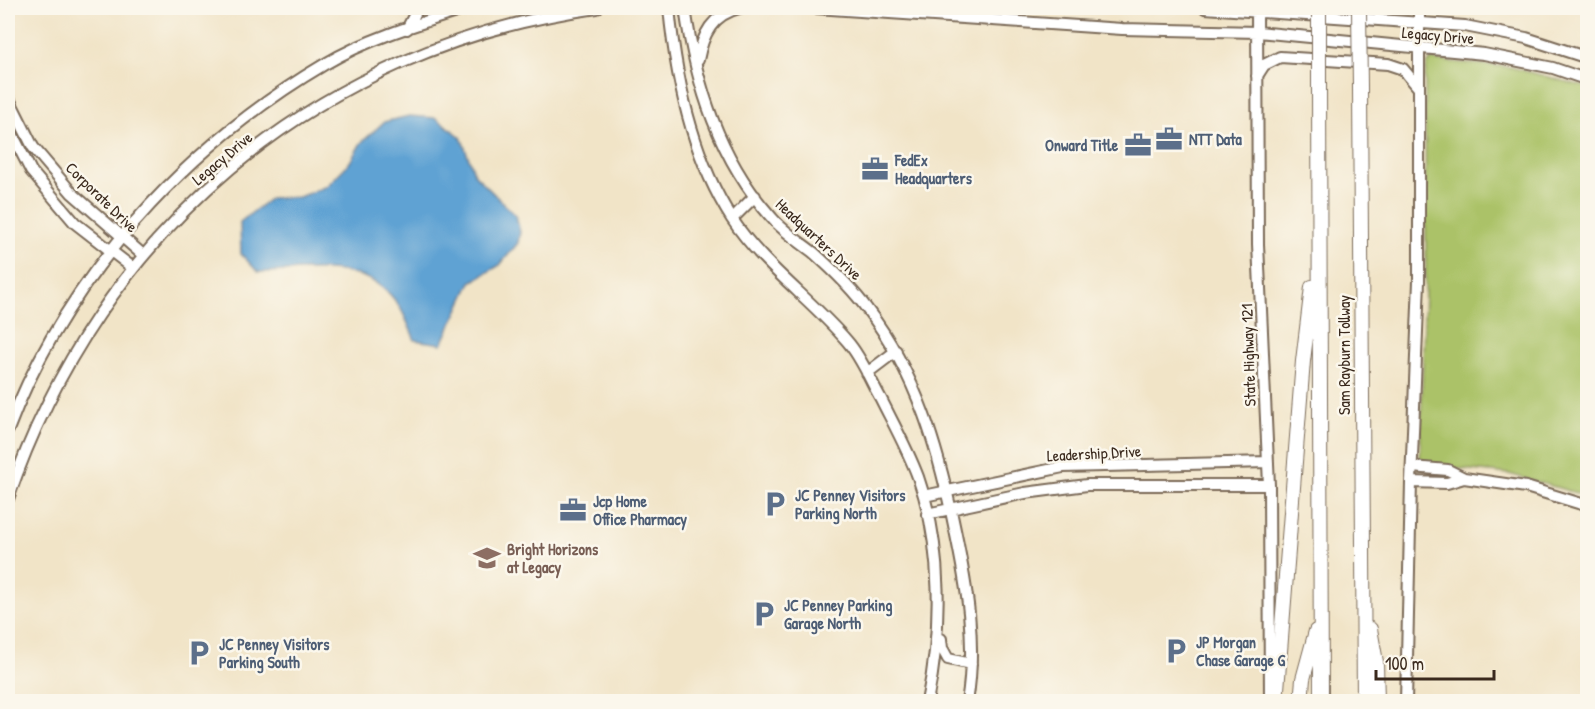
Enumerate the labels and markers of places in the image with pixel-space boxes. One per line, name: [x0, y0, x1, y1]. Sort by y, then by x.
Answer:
office icon: NTT Data: [1154, 124, 1184, 154]
place label: NTT Data: [1189, 128, 1243, 150]
office icon: Onward Title: [1123, 130, 1153, 160]
place label: Onward Title: [1045, 134, 1119, 156]
place label: FedEx Headquarters: [894, 149, 973, 190]
office icon: FedEx Headquarters: [860, 154, 890, 184]
place label: JC Penney Visitors Parking North: [795, 484, 906, 525]
parking icon: JC Penney Visitors Parking North: [760, 489, 790, 519]
place label: Jcp Home Office Pharmacy: [593, 490, 687, 531]
office icon: Jcp Home Office Pharmacy: [558, 495, 588, 525]
place label: Bright Horizons at Legacy: [507, 538, 599, 579]
school or university icon: Bright Horizons at Legacy: [472, 543, 502, 573]
place label: JC Penney Parking Garage North: [784, 594, 892, 635]
parking icon: JC Penney Parking Garage North: [749, 599, 779, 629]
place label: JP Morgan Chase Garage G: [1196, 631, 1286, 672]
place label: JC Penney Visitors Parking South: [219, 633, 330, 674]
parking icon: JP Morgan Chase Garage G: [1161, 636, 1191, 666]
parking icon: JC Penney Visitors Parking South: [184, 638, 214, 668]

